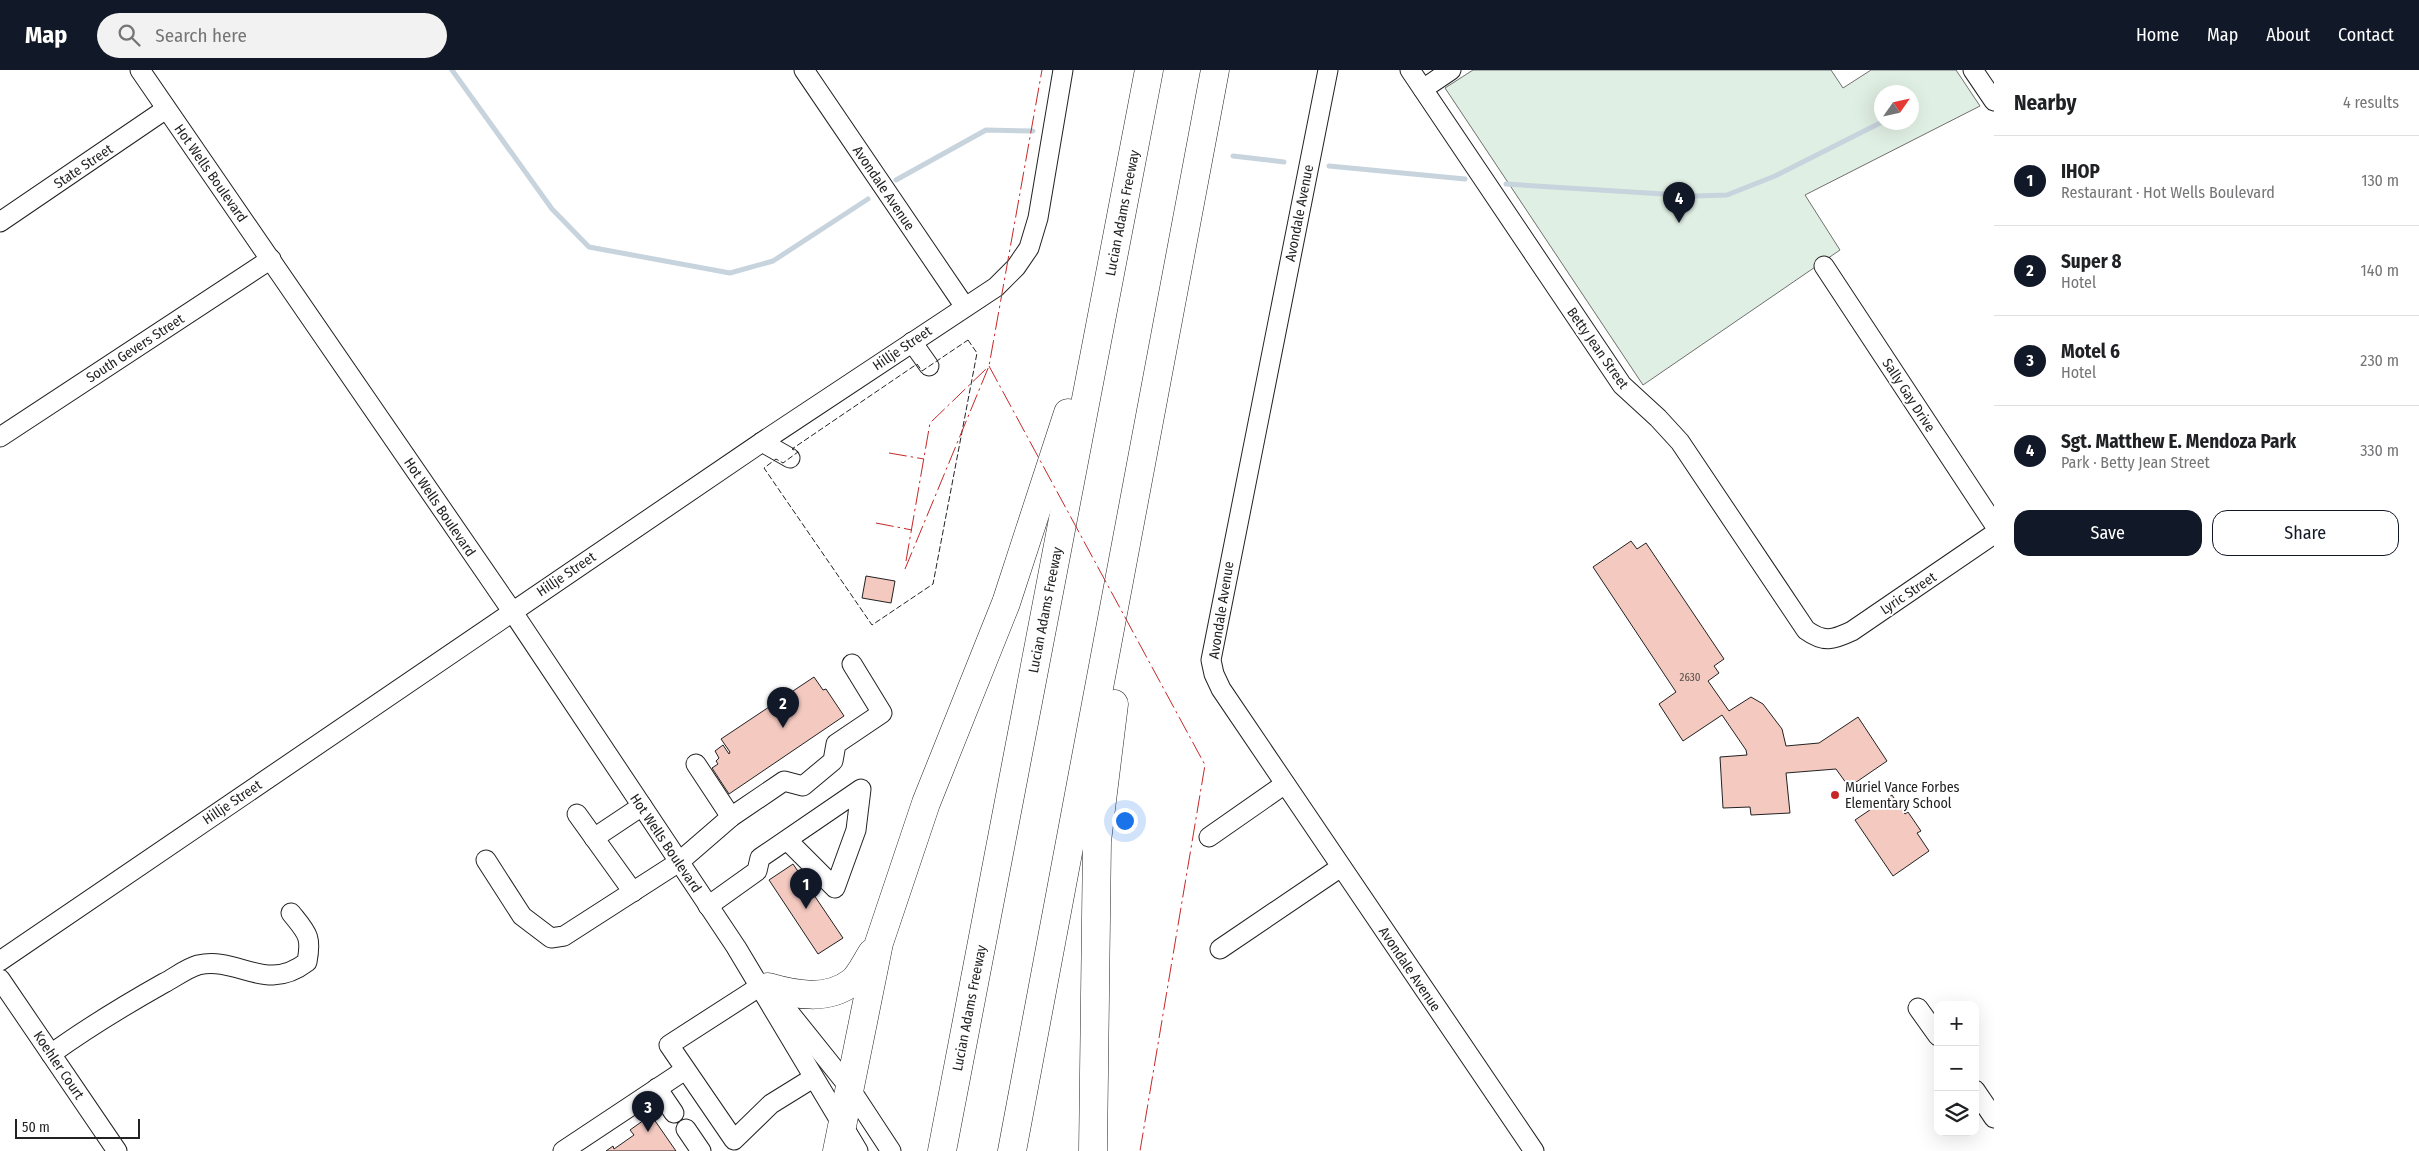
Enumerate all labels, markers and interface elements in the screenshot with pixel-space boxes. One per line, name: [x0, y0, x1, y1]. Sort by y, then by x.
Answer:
search box: [97, 13, 447, 58]
text: Map: [25, 21, 67, 49]
icon: search: [115, 21, 143, 49]
text: Search here: [155, 24, 247, 47]
text: Home: [2136, 24, 2179, 46]
text: Map: [2207, 24, 2238, 46]
text: About: [2266, 24, 2310, 46]
text: Contact: [2338, 24, 2394, 46]
north arrow: [1874, 85, 1919, 130]
text: Nearby: [2014, 90, 2076, 116]
text: 4 results: [2343, 93, 2399, 112]
street label: Hot Wells Boulevard: [171, 121, 251, 225]
street label: State Street: [51, 140, 116, 192]
street label: Avondale Avenue: [849, 143, 918, 234]
street label: Lucian Adams Freeway: [1102, 148, 1143, 278]
text: IHOP: [2061, 160, 2100, 183]
street label: Avondale Avenue: [1282, 163, 1317, 263]
text: 1: [2027, 171, 2033, 190]
text: 130 m: [2361, 171, 2399, 190]
pin: 4: [1663, 182, 1695, 223]
text: Restaurant · Hot Wells Boulevard: [2061, 183, 2275, 202]
text: Super 8: [2061, 250, 2122, 273]
text: 2: [2026, 261, 2034, 280]
text: 140 m: [2361, 261, 2399, 280]
text: Hotel: [2061, 273, 2096, 292]
street label: Betty Jean Street: [1563, 304, 1632, 393]
street label: South Gevers Street: [83, 310, 188, 386]
street label: Hillje Street: [870, 322, 935, 374]
text: Motel 6: [2061, 340, 2120, 363]
text: 3: [2026, 351, 2034, 370]
text: 230 m: [2360, 351, 2399, 370]
street label: Sally Gay Drive: [1878, 355, 1939, 435]
text: Hotel: [2061, 363, 2096, 382]
text: Sgt. Matthew E. Mendoza Park: [2061, 430, 2296, 453]
text: 4: [2026, 441, 2034, 460]
text: 330 m: [2360, 441, 2399, 460]
text: Park · Betty Jean Street: [2061, 453, 2210, 472]
street label: Hot Wells Boulevard: [400, 455, 479, 560]
button: Save: [2014, 510, 2202, 556]
button: Share: [2212, 510, 2399, 556]
street label: Lucian Adams Freeway: [1025, 545, 1066, 675]
street label: Hillje Street: [534, 548, 599, 600]
street label: Avondale Avenue: [1205, 560, 1238, 660]
street label: Lyric Street: [1877, 568, 1940, 618]
house number: 2630: [1680, 671, 1701, 684]
pin: 2: [767, 687, 799, 728]
street label: Hillje Street: [200, 776, 265, 828]
place label: Muriel Vance Forbes Elementary School: [1845, 779, 1960, 812]
marker: Muriel Vance Forbes Elementary School: [1829, 789, 1841, 801]
street label: Hot Wells Boulevard: [626, 791, 705, 896]
your location: [1112, 808, 1138, 834]
pin: 1: [790, 868, 822, 909]
street label: Avondale Avenue: [1375, 924, 1444, 1015]
street label: Lucian Adams Freeway: [949, 943, 990, 1073]
map controls: [1934, 1001, 1979, 1136]
button: +: [1934, 1001, 1979, 1046]
street label: Koehler Court: [30, 1028, 88, 1103]
button: −: [1934, 1046, 1979, 1091]
pin: 3: [632, 1091, 664, 1132]
button: layers: [1934, 1091, 1979, 1136]
scale bar: [15, 1116, 140, 1139]
text: 50 m: [22, 1119, 50, 1136]

